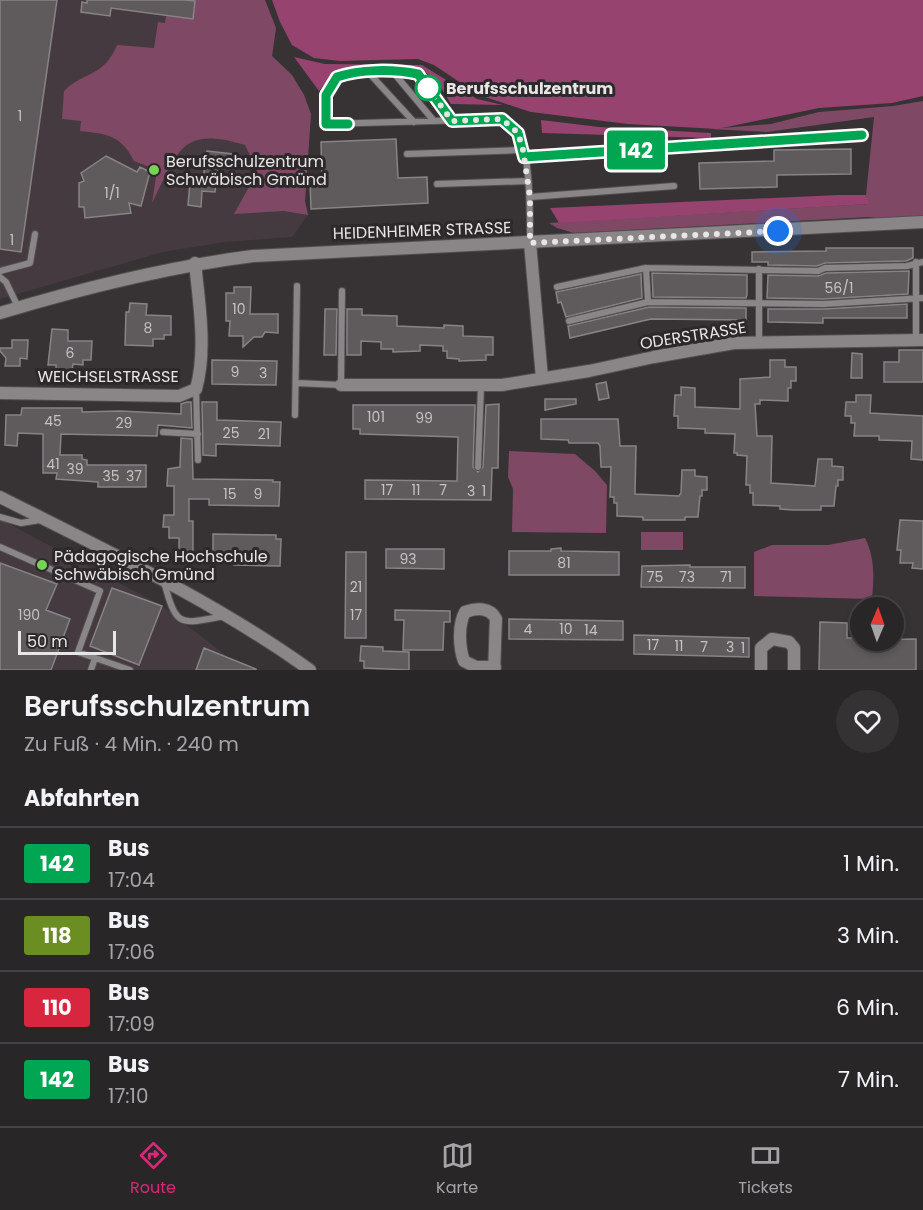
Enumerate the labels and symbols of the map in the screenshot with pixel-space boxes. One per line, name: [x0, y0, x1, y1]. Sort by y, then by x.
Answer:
marker: Berufsschulzentrum: [415, 75, 441, 101]
place label: Berufsschulzentrum: [446, 77, 613, 100]
house number: 1: [18, 106, 22, 126]
line badge: 142: [602, 130, 670, 170]
place label: Berufsschulzentrum Schwäbisch Gmünd: [166, 150, 327, 191]
marker: Berufsschulzentrum Schwäbisch Gmünd: [147, 163, 161, 177]
house number: 1/1: [104, 183, 120, 203]
street label: HEIDENHEIMER STRASSE: [332, 216, 512, 245]
your location: [763, 216, 793, 246]
house number: 1: [10, 230, 14, 250]
house number: 56/1: [825, 278, 853, 298]
house number: 10: [232, 299, 246, 319]
street label: ODERSTRASSE: [638, 316, 748, 355]
house number: 8: [144, 318, 153, 338]
house number: 6: [66, 343, 75, 363]
house number: 9: [231, 362, 239, 382]
house number: 3: [259, 363, 267, 383]
street label: WEICHSELSTRASSE: [37, 365, 179, 388]
house number: 101: [367, 407, 385, 427]
house number: 99: [415, 408, 433, 428]
house number: 45: [44, 411, 62, 431]
house number: 29: [116, 413, 132, 433]
house number: 25: [223, 423, 239, 443]
house number: 21: [258, 424, 270, 444]
house number: 41: [46, 454, 60, 474]
house number: 39: [66, 459, 84, 479]
house number: 35: [102, 466, 120, 486]
house number: 37: [126, 466, 142, 486]
house number: 17: [381, 480, 393, 500]
house number: 11: [412, 480, 420, 500]
house number: 7: [439, 480, 447, 500]
house number: 3: [467, 481, 475, 501]
house number: 1: [482, 481, 486, 501]
house number: 15: [223, 484, 237, 504]
house number: 9: [254, 484, 262, 504]
place label: Pädagogische Hochschule Schwäbisch Gmünd: [54, 545, 268, 586]
house number: 93: [399, 549, 417, 569]
house number: 81: [557, 553, 571, 573]
marker: Pädagogische Hochschule Schwäbisch Gmünd: [35, 558, 49, 572]
house number: 75: [647, 567, 663, 587]
house number: 73: [679, 567, 695, 587]
house number: 71: [720, 567, 732, 587]
house number: 21: [350, 577, 362, 597]
north arrow: [850, 597, 904, 651]
house number: 190: [18, 605, 40, 625]
house number: 17: [350, 605, 362, 625]
house number: 4: [524, 619, 533, 639]
house number: 10: [559, 619, 573, 639]
house number: 14: [584, 620, 598, 640]
scale bar: [18, 628, 116, 656]
house number: 17: [647, 635, 659, 655]
house number: 11: [675, 636, 683, 656]
house number: 7: [700, 637, 708, 657]
house number: 3: [726, 637, 734, 657]
house number: 1: [741, 638, 745, 658]

